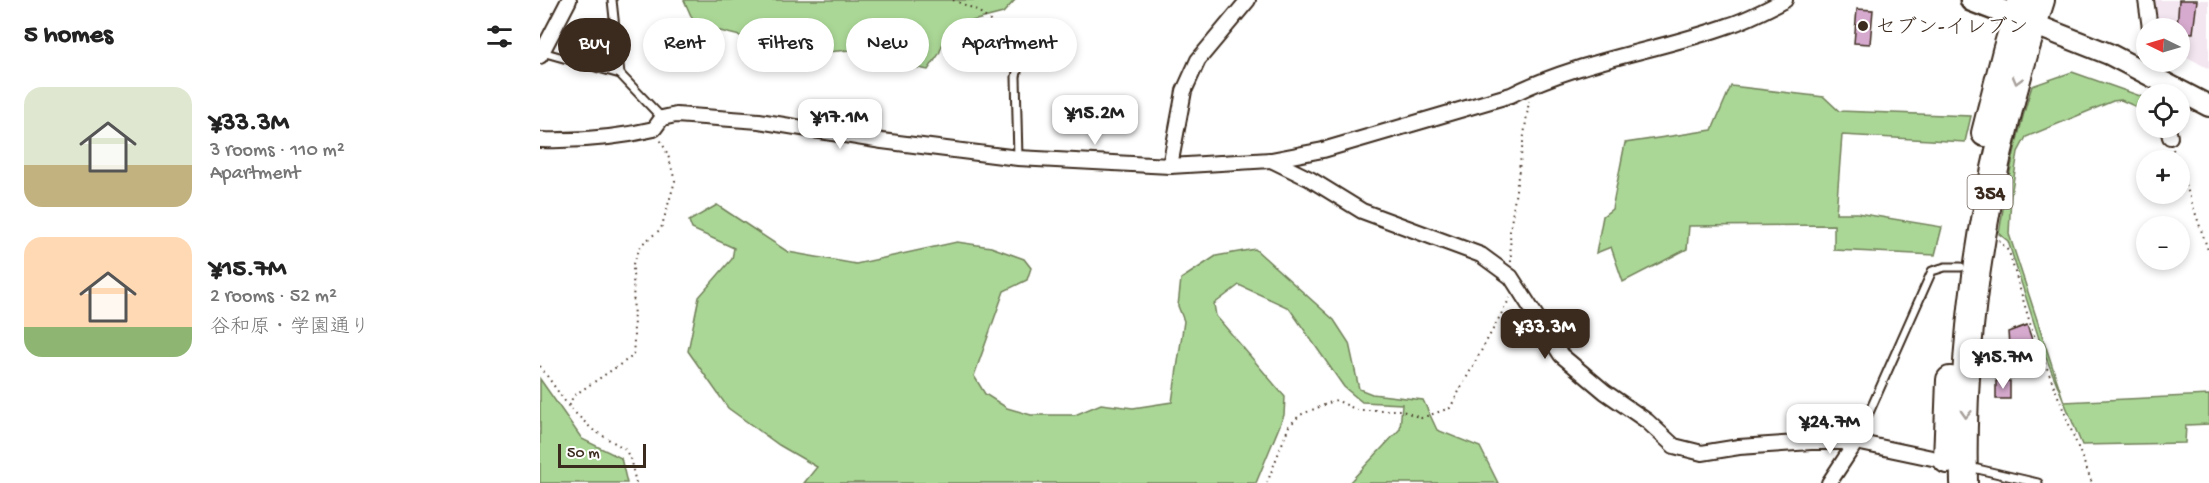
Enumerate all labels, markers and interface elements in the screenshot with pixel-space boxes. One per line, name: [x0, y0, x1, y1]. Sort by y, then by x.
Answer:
place label: セブン-イレブン: [1875, 16, 2029, 42]
chip: Buy: [558, 18, 631, 72]
chip: Rent: [643, 18, 725, 72]
chip: Filters: [737, 18, 834, 72]
chip: New: [846, 18, 929, 72]
chip: Apartment: [941, 18, 1077, 72]
north arrow: [2136, 18, 2190, 72]
map controls: [2136, 18, 2190, 270]
marker: セブン-イレブン: [1856, 19, 1870, 33]
icon: filters: [483, 20, 516, 53]
text: 5 homes: [24, 21, 113, 52]
one-way arrow: [2011, 75, 2024, 85]
button: locate: [2136, 84, 2190, 138]
pin: ¥15.2M: [1046, 95, 1144, 146]
pin: ¥17.1M: [791, 99, 889, 150]
text: ¥15.2M: [1066, 103, 1124, 126]
text: ¥17.1M: [812, 107, 868, 130]
text: ¥33.3M: [210, 109, 289, 140]
icon: home: [72, 111, 144, 183]
text: 3 rooms · 110 m²: [210, 140, 345, 163]
button: +: [2136, 150, 2190, 204]
text: Apartment: [210, 163, 300, 186]
road number: 354: [1968, 175, 2012, 209]
button: −: [2136, 216, 2190, 270]
text: ¥15.7M: [210, 255, 286, 286]
icon: home: [72, 261, 144, 333]
text: 2 rooms · 52 m²: [210, 286, 337, 309]
pin: ¥33.3M: [1496, 309, 1594, 360]
text: 谷和原・学園通り: [210, 317, 370, 340]
text: ¥33.3M: [1515, 317, 1575, 340]
pin: ¥15.7M: [1954, 339, 2052, 390]
text: ¥15.7M: [1974, 347, 2032, 370]
pin: ¥24.7M: [1781, 404, 1879, 455]
one-way arrow: [1959, 410, 1972, 419]
text: ¥24.7M: [1800, 412, 1860, 435]
scale bar: [558, 441, 646, 468]
text: 50 m: [567, 445, 600, 464]

